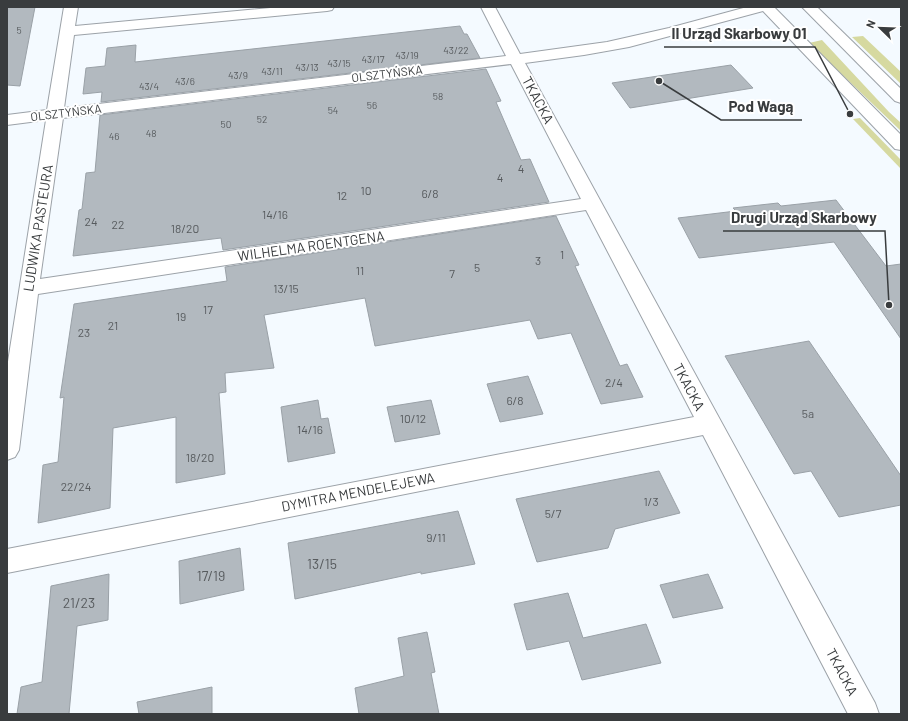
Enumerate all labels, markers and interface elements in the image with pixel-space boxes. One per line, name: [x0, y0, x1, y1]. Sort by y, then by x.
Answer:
north arrow: [860, 8, 900, 48]
text: N: [863, 18, 878, 30]
callout: II Urząd Skarbowy 01: [664, 20, 815, 47]
house number: 5: [16, 24, 22, 36]
text: II Urząd Skarbowy 01: [671, 24, 807, 42]
house number: 43/22: [443, 44, 469, 56]
house number: 43/19: [395, 49, 419, 61]
house number: 43/17: [362, 53, 385, 65]
house number: 43/15: [327, 57, 351, 69]
house number: 43/13: [295, 61, 319, 73]
street label: OLSZTYŃSKA: [351, 62, 423, 84]
house number: 43/11: [261, 65, 283, 77]
house number: 43/9: [228, 69, 248, 81]
street label: TKACKA: [519, 73, 558, 127]
house number: 43/6: [175, 75, 195, 87]
house number: 43/4: [139, 80, 159, 92]
house number: 58: [433, 90, 443, 102]
callout: Pod Wagą: [721, 93, 802, 120]
text: Pod Wagą: [729, 97, 793, 115]
house number: 56: [367, 99, 377, 111]
street label: OLSZTYŃSKA: [30, 101, 102, 123]
house number: 54: [328, 104, 338, 116]
house number: 52: [257, 113, 267, 125]
house number: 50: [221, 118, 231, 130]
house number: 48: [146, 127, 156, 139]
house number: 46: [109, 130, 119, 142]
house number: 4: [518, 161, 524, 175]
street label: LUDWIKA PASTEURA: [19, 163, 56, 293]
house number: 4: [497, 170, 503, 184]
house number: 10: [361, 183, 371, 197]
house number: 6/8: [421, 186, 439, 200]
house number: 12: [337, 188, 347, 202]
callout: Drugi Urząd Skarbowy: [723, 204, 885, 231]
house number: 14/16: [262, 207, 288, 221]
text: Drugi Urząd Skarbowy: [731, 208, 877, 226]
house number: 24: [84, 214, 98, 228]
house number: 22: [112, 217, 124, 231]
house number: 18/20: [171, 221, 199, 235]
street label: WILHELMA ROENTGENA: [236, 227, 386, 264]
house number: 1: [560, 247, 564, 261]
house number: 3: [535, 253, 541, 267]
house number: 5: [474, 260, 480, 274]
house number: 11: [356, 263, 364, 277]
house number: 7: [449, 266, 455, 280]
house number: 13/15: [273, 281, 299, 295]
house number: 17: [203, 302, 213, 316]
house number: 19: [176, 309, 186, 323]
house number: 21: [108, 318, 118, 332]
house number: 23: [78, 325, 90, 339]
street label: TKACKA: [670, 360, 709, 414]
house number: 2/4: [605, 375, 623, 389]
house number: 6/8: [506, 393, 524, 407]
house number: 5a: [802, 406, 814, 420]
house number: 10/12: [400, 411, 426, 425]
house number: 14/16: [297, 422, 323, 436]
house number: 18/20: [186, 450, 214, 464]
street label: DYMITRA MENDELEJEWA: [280, 468, 437, 515]
house number: 22/24: [61, 479, 91, 493]
house number: 1/3: [643, 494, 659, 508]
house number: 5/7: [545, 506, 562, 520]
house number: 9/11: [426, 530, 446, 544]
house number: 13/15: [307, 555, 337, 572]
house number: 17/19: [197, 567, 225, 584]
house number: 21/23: [63, 594, 95, 611]
street label: TKACKA: [823, 645, 862, 699]

